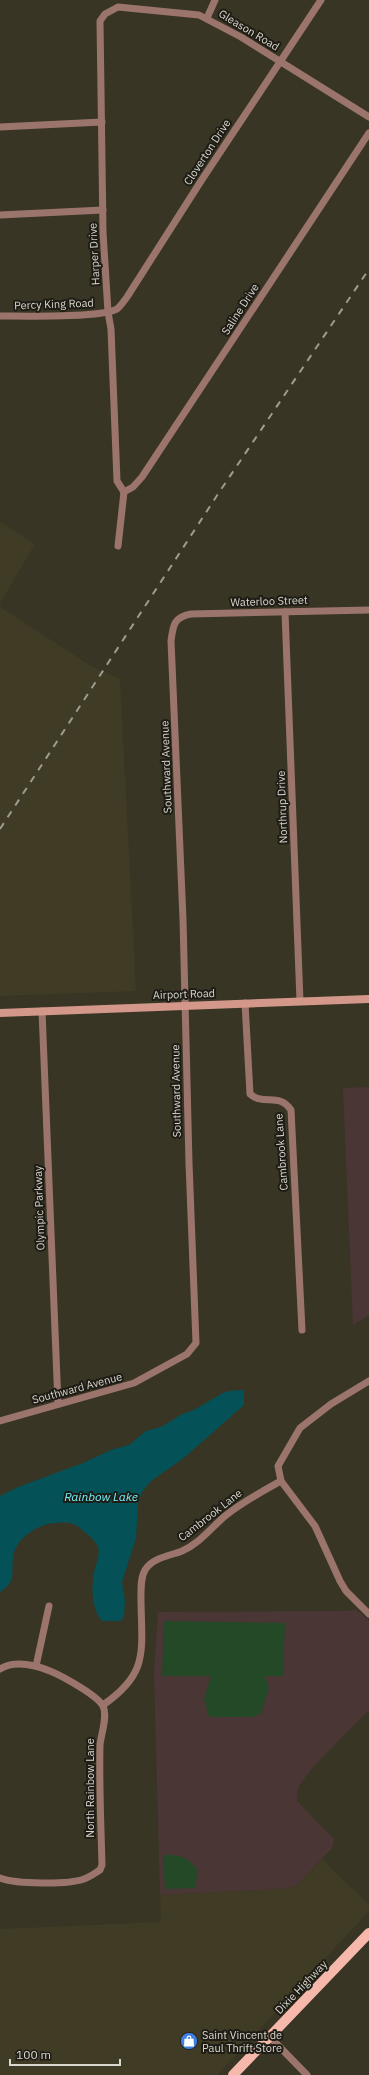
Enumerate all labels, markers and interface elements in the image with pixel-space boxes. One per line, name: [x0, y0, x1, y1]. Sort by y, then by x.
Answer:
street label: Gleason Road: [216, 6, 282, 54]
street label: Cloverton Drive: [181, 116, 233, 188]
street label: Harper Drive: [85, 223, 103, 285]
street label: Saline Drive: [218, 281, 262, 337]
street label: Percy King Road: [14, 296, 94, 312]
street label: Waterloo Street: [230, 593, 308, 609]
street label: Southward Avenue: [157, 720, 175, 814]
street label: Northrup Drive: [274, 770, 290, 844]
street label: Airport Road: [153, 986, 215, 1002]
street label: Southward Avenue: [168, 1045, 184, 1137]
street label: Cambrook Lane: [271, 1113, 291, 1191]
street label: Olympic Parkway: [31, 1165, 47, 1251]
street label: Southward Avenue: [30, 1369, 124, 1407]
street label: Cambrook Lane: [175, 1486, 245, 1544]
water label: Rainbow Lake: [64, 1489, 138, 1504]
street label: North Rainbow Lane: [83, 1738, 97, 1838]
street label: Dixie Highway: [272, 1957, 330, 2017]
place label: Saint Vincent de Paul Thrift Store: [202, 2028, 282, 2055]
shop icon: Saint Vincent de Paul Thrift Store: [179, 2031, 199, 2051]
scale bar: [10, 2041, 120, 2067]
text: 100 m: [16, 2047, 51, 2062]

